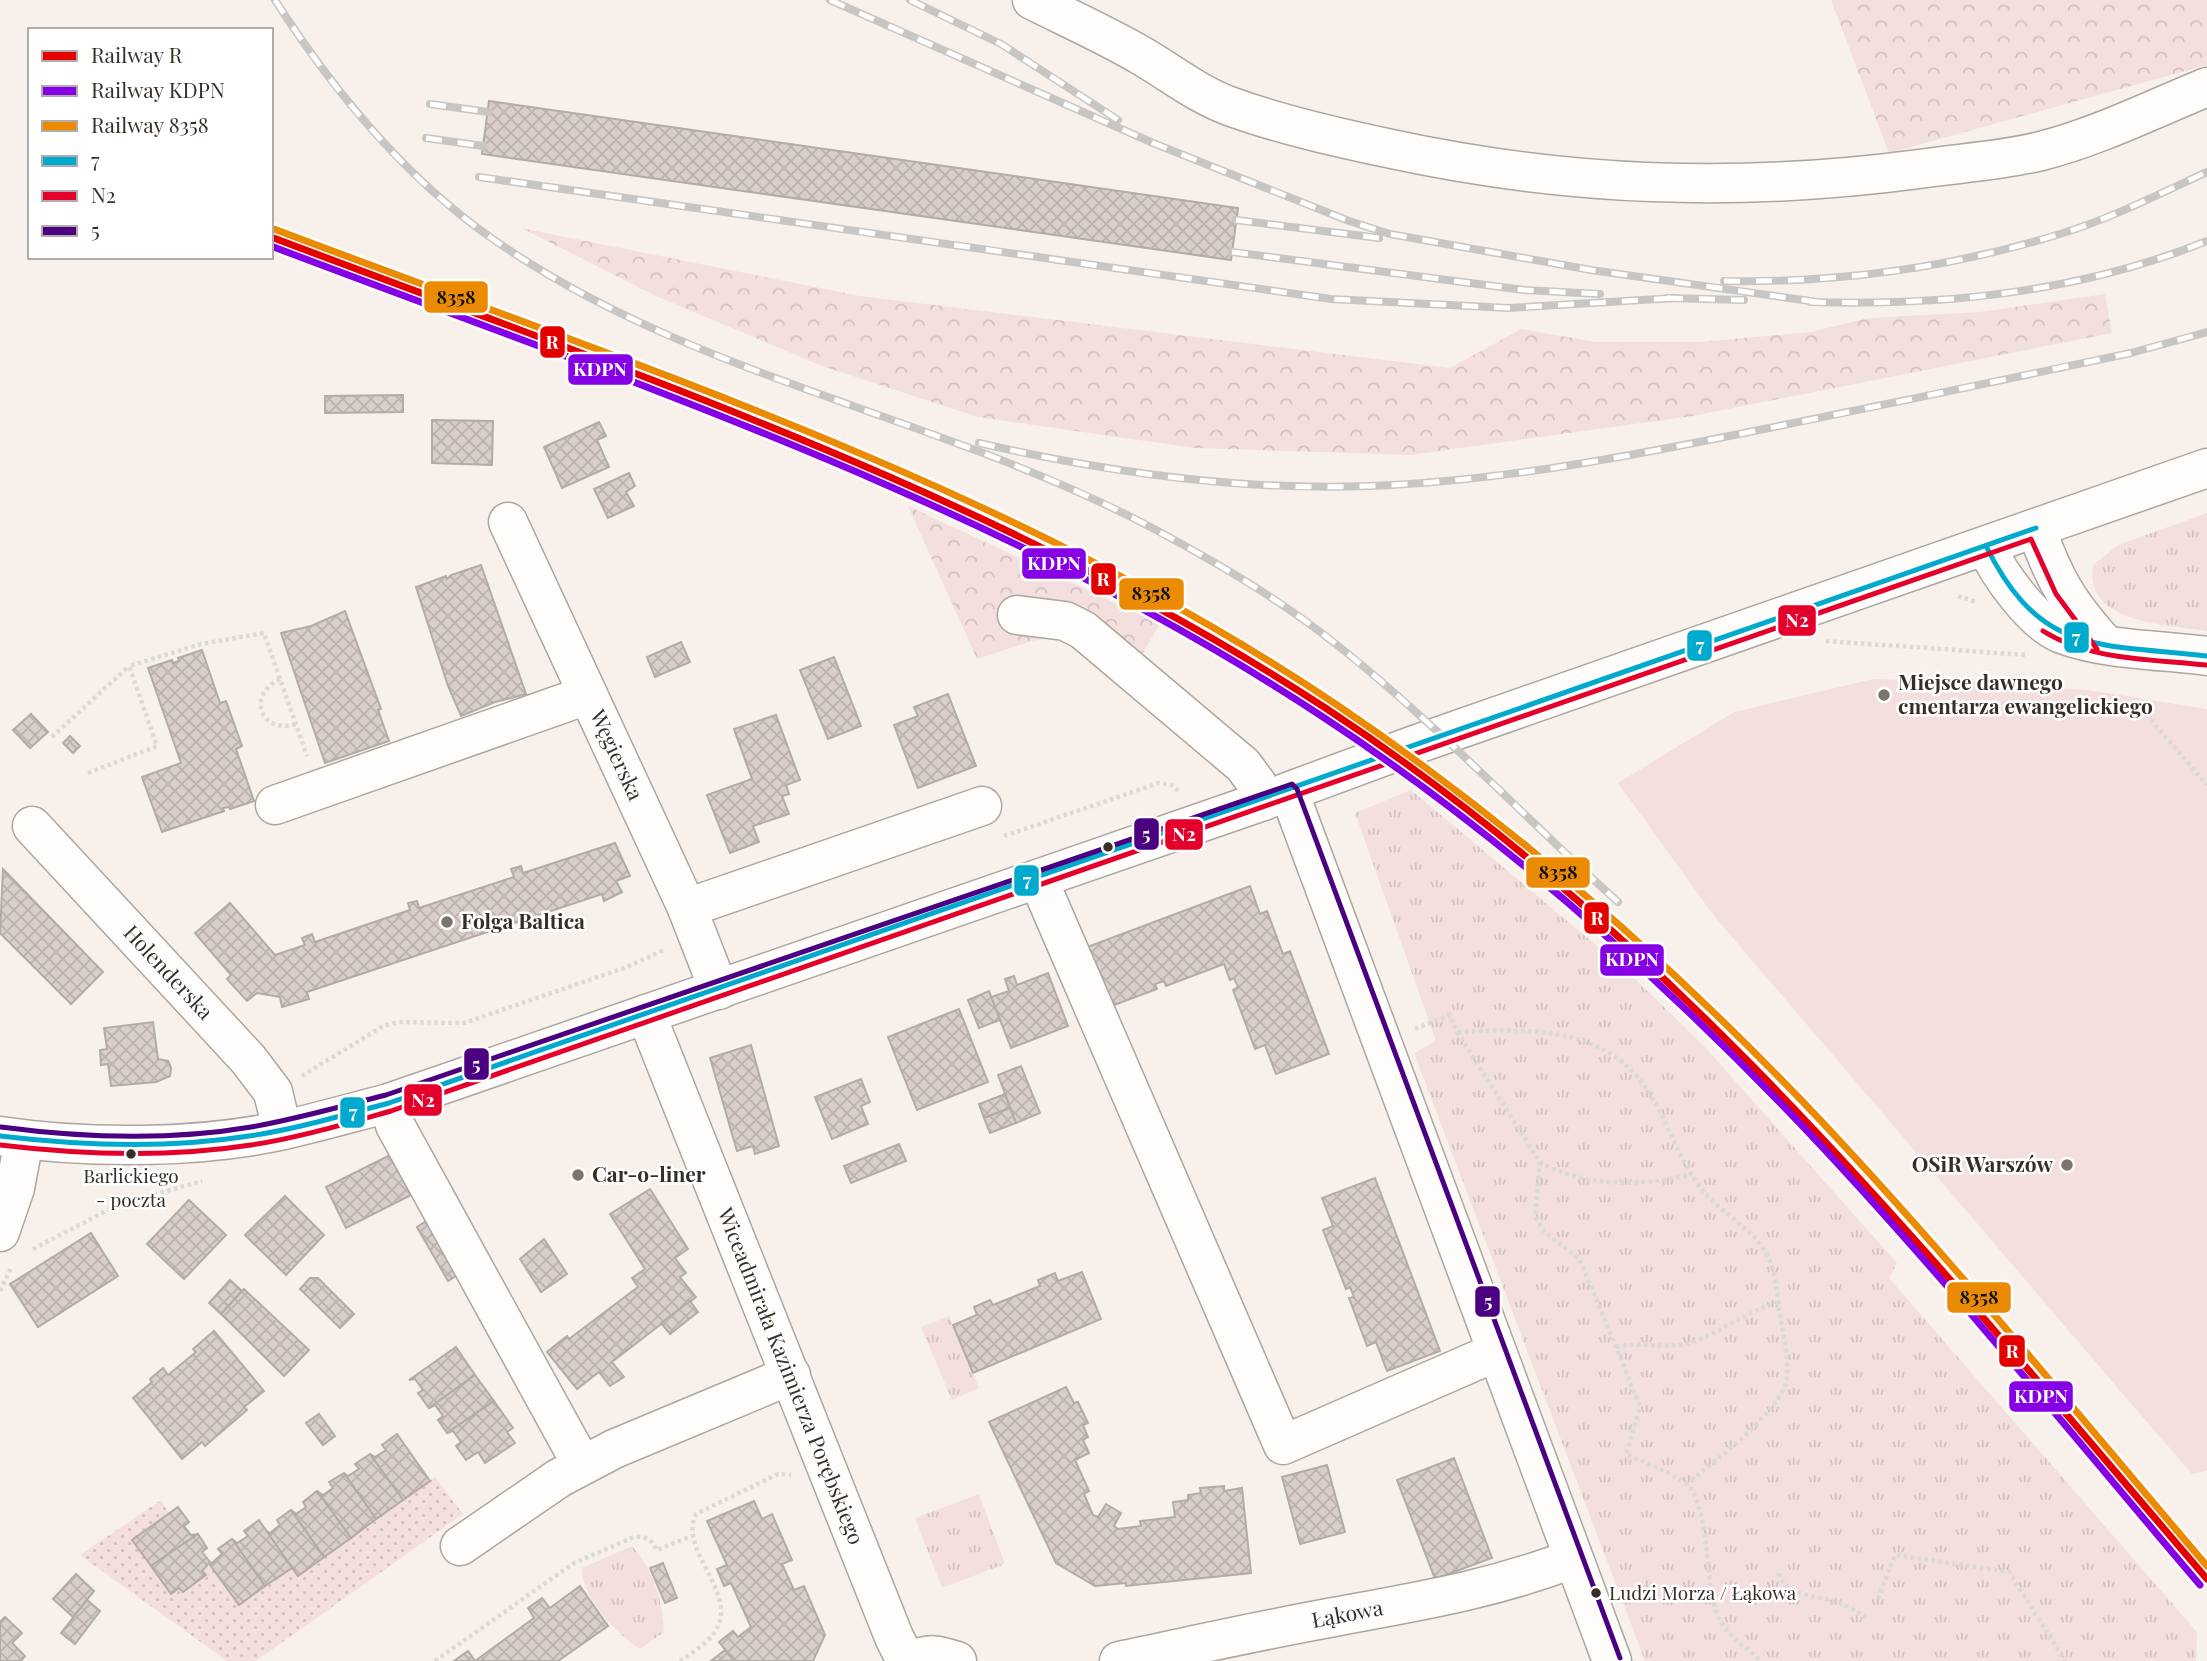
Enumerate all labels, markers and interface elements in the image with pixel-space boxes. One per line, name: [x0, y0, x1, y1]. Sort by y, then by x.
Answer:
legend: [28, 28, 273, 259]
text: Railway R: [91, 40, 183, 68]
text: Railway KDPN: [91, 75, 225, 103]
text: Railway 8358: [91, 110, 209, 138]
text: 7: [91, 145, 100, 173]
text: N2: [91, 180, 116, 208]
text: 5: [91, 215, 100, 243]
line badge: 8358: [423, 280, 489, 314]
text: 8358: [436, 283, 476, 309]
line badge: R: [539, 325, 566, 359]
text: R: [545, 328, 559, 354]
line badge: KDPN: [567, 353, 634, 386]
text: KDPN: [573, 355, 627, 381]
line badge: KDPN: [1021, 547, 1087, 580]
text: KDPN: [1027, 549, 1081, 575]
line badge: R: [1090, 562, 1117, 596]
text: R: [1096, 565, 1110, 591]
line badge: 8358: [1118, 577, 1185, 611]
text: 8358: [1131, 579, 1171, 605]
line badge: N2: [1777, 604, 1817, 637]
text: N2: [1785, 606, 1809, 632]
line badge: 7: [2063, 621, 2090, 654]
text: 7: [2072, 623, 2081, 649]
line badge: 7: [1686, 629, 1713, 662]
text: 7: [1696, 631, 1705, 657]
place label: Miejsce dawnego cmentarza ewangelickiego: [1898, 667, 2153, 719]
marker: Miejsce dawnego cmentarza ewangelickiego: [1876, 687, 1892, 703]
street label: Węgierska: [584, 704, 651, 805]
line badge: 5: [1133, 817, 1160, 851]
line badge: N2: [1164, 818, 1204, 851]
text: 5: [1142, 820, 1151, 846]
text: N2: [1172, 820, 1196, 846]
unlabelled marker: [1101, 840, 1115, 854]
line badge: 8358: [1525, 856, 1591, 889]
text: 8358: [1538, 858, 1578, 884]
line badge: 7: [1013, 864, 1040, 897]
text: 7: [1023, 866, 1032, 892]
line badge: R: [1583, 901, 1610, 935]
text: R: [1590, 904, 1604, 930]
place label: Folga Baltica: [461, 906, 585, 934]
marker: Folga Baltica: [439, 914, 455, 930]
street label: Holenderska: [119, 918, 221, 1025]
line badge: KDPN: [1599, 943, 1665, 977]
text: KDPN: [1605, 945, 1659, 971]
line badge: 5: [463, 1047, 490, 1081]
text: 5: [472, 1050, 481, 1076]
line badge: N2: [403, 1083, 443, 1117]
text: N2: [411, 1086, 435, 1112]
line badge: 7: [339, 1096, 366, 1129]
text: 7: [349, 1098, 358, 1124]
marker: Barlickiego - poczta: [124, 1147, 138, 1161]
place label: OSiR Warszów: [1912, 1149, 2053, 1177]
marker: OSiR Warszów: [2059, 1157, 2075, 1173]
place label: Car-o-liner: [592, 1159, 706, 1187]
place label: Barlickiego - poczta: [83, 1162, 179, 1212]
marker: Car-o-liner: [570, 1167, 586, 1183]
street label: Wiceadmirała Kazimierza Porębskiego: [712, 1202, 872, 1548]
line badge: 8358: [1946, 1281, 2012, 1314]
text: 8358: [1959, 1283, 1999, 1309]
line badge: 5: [1474, 1285, 1501, 1318]
text: 5: [1484, 1287, 1493, 1313]
line badge: R: [1998, 1334, 2026, 1368]
text: R: [2005, 1337, 2019, 1363]
line badge: KDPN: [2008, 1380, 2074, 1413]
text: KDPN: [2014, 1382, 2068, 1408]
place label: Ludzi Morza / Łąkowa: [1609, 1579, 1797, 1605]
marker: Ludzi Morza / Łąkowa: [1589, 1586, 1603, 1600]
street label: Łąkowa: [1309, 1592, 1385, 1633]

